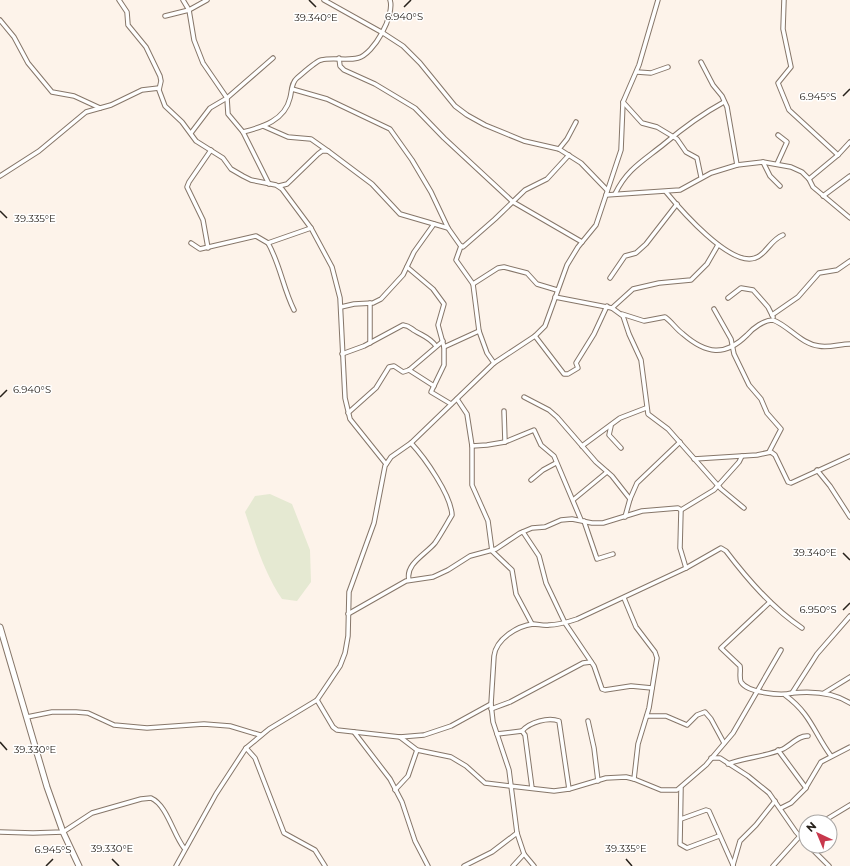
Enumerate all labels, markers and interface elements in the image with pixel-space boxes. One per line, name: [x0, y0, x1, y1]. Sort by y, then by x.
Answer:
text: 6.940°S: [385, 10, 423, 23]
text: 39.340°E: [294, 11, 338, 24]
text: 6.945°S: [799, 90, 837, 103]
text: 39.335°E: [14, 212, 56, 225]
text: 6.940°S: [13, 383, 51, 396]
text: 39.340°E: [793, 546, 837, 559]
text: 6.950°S: [799, 603, 837, 616]
text: 39.330°E: [14, 743, 57, 756]
north arrow: [798, 814, 838, 854]
text: N: [803, 819, 819, 835]
text: 39.330°E: [91, 842, 134, 855]
text: 39.335°E: [605, 842, 647, 855]
text: 6.945°S: [34, 843, 72, 856]

